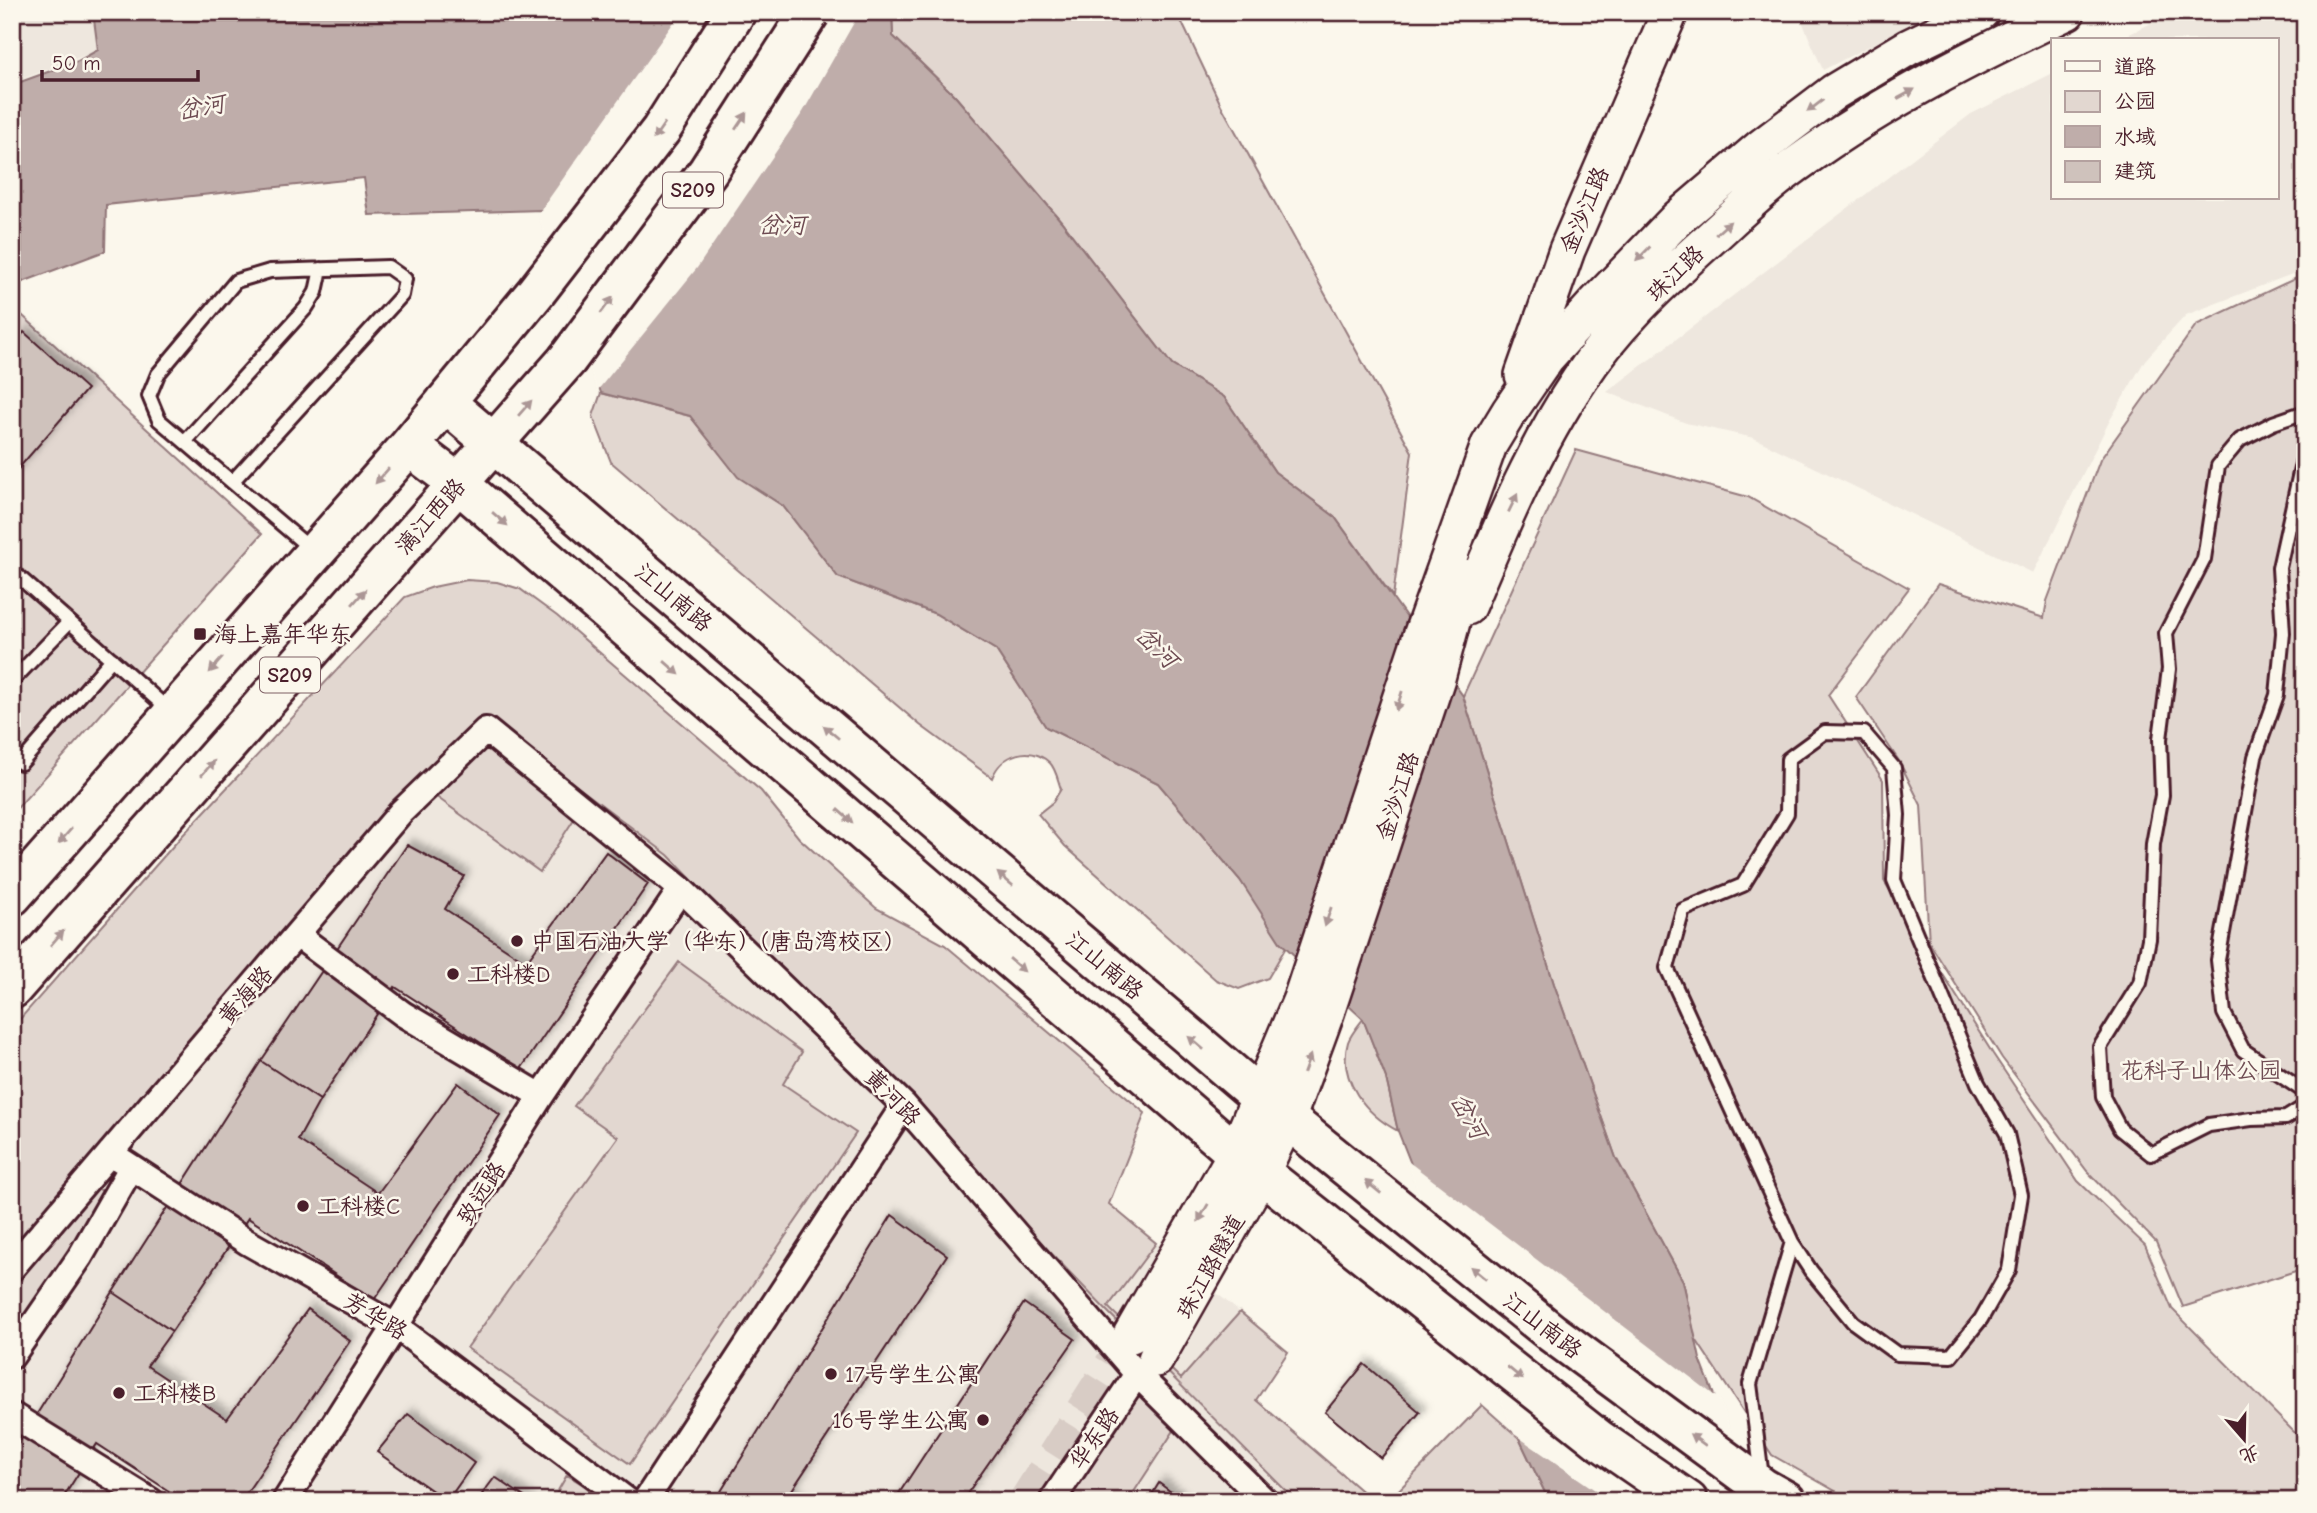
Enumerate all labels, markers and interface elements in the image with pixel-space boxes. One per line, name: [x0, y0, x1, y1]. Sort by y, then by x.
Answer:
scale bar: [42, 38, 198, 82]
legend: [2051, 38, 2278, 200]
text: 50 m: [52, 51, 101, 75]
text: 道路: [2114, 55, 2156, 79]
water label: 岔河: [175, 88, 231, 125]
one-way arrow: [1896, 88, 1916, 99]
text: 公园: [2114, 89, 2156, 113]
one-way arrow: [1806, 99, 1825, 113]
one-way arrow: [734, 112, 748, 130]
one-way arrow: [652, 122, 666, 140]
text: 水域: [2114, 125, 2156, 149]
text: 建筑: [2114, 159, 2156, 183]
street label: 金沙江路: [1554, 163, 1615, 258]
road number: S209: [663, 172, 723, 208]
water label: 岔河: [758, 211, 810, 239]
one-way arrow: [1714, 220, 1731, 236]
street label: 珠江路: [1641, 240, 1710, 307]
one-way arrow: [1636, 245, 1652, 262]
one-way arrow: [600, 296, 614, 314]
one-way arrow: [517, 399, 533, 417]
one-way arrow: [374, 467, 390, 485]
street label: 漓江西路: [390, 473, 471, 560]
one-way arrow: [1508, 493, 1519, 513]
one-way arrow: [491, 511, 509, 527]
street label: 江山南路: [630, 557, 718, 637]
one-way arrow: [351, 588, 367, 606]
water label: 岔河: [1130, 620, 1187, 677]
place label: 海上嘉年华东: [214, 621, 352, 648]
marker: 海上嘉年华东: [192, 626, 208, 642]
one-way arrow: [208, 656, 224, 674]
road number: S209: [260, 658, 320, 692]
one-way arrow: [664, 660, 681, 675]
one-way arrow: [1394, 691, 1404, 712]
one-way arrow: [823, 725, 840, 740]
street label: 金沙江路: [1370, 748, 1425, 844]
one-way arrow: [200, 759, 215, 776]
one-way arrow: [836, 808, 854, 824]
one-way arrow: [57, 827, 73, 845]
one-way arrow: [996, 872, 1013, 887]
one-way arrow: [1323, 907, 1333, 928]
street label: 江山南路: [1061, 925, 1149, 1005]
place label: 中国石油大学（华东）(唐岛湾校区): [531, 928, 892, 955]
one-way arrow: [49, 930, 65, 947]
marker: 中国石油大学（华东）(唐岛湾校区): [509, 933, 525, 949]
one-way arrow: [1008, 957, 1026, 973]
street label: 黄海路: [213, 960, 278, 1030]
place label: 工科楼D: [467, 961, 550, 988]
marker: 工科楼D: [445, 966, 461, 982]
one-way arrow: [1188, 1036, 1205, 1051]
one-way arrow: [1302, 1054, 1313, 1075]
park label: 花科子山体公园: [2121, 1057, 2282, 1084]
street label: 黄河路: [859, 1063, 926, 1132]
water label: 岔河: [1445, 1088, 1495, 1147]
street label: 致远路: [452, 1157, 511, 1230]
one-way arrow: [1364, 1179, 1382, 1194]
place label: 工科楼C: [317, 1193, 400, 1220]
marker: 工科楼C: [295, 1198, 311, 1214]
one-way arrow: [1197, 1203, 1209, 1223]
street label: 珠江路隧道: [1171, 1209, 1250, 1323]
one-way arrow: [1469, 1265, 1487, 1281]
street label: 江山南路: [1498, 1286, 1587, 1364]
street label: 芳华路: [339, 1287, 412, 1346]
place label: 17号学生公寓: [845, 1361, 980, 1388]
one-way arrow: [1505, 1365, 1523, 1380]
marker: 17号学生公寓: [823, 1366, 839, 1382]
place label: 工科楼B: [133, 1380, 216, 1407]
marker: 工科楼B: [111, 1385, 127, 1401]
street label: 华东路: [1064, 1402, 1125, 1474]
north arrow: [2208, 1404, 2278, 1474]
place label: 16号学生公寓: [832, 1407, 969, 1434]
marker: 16号学生公寓: [975, 1412, 991, 1428]
one-way arrow: [1689, 1433, 1707, 1447]
text: 北: [2237, 1440, 2262, 1468]

